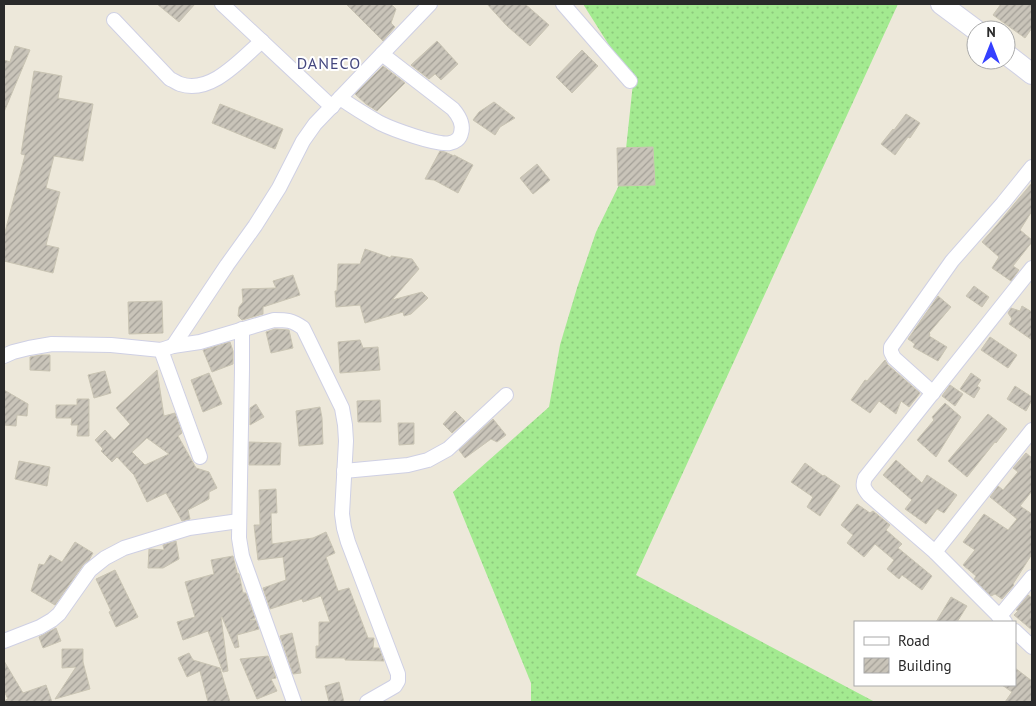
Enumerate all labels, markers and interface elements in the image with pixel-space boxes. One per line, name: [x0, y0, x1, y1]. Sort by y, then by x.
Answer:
north arrow: [966, 20, 1016, 70]
text: N: [986, 23, 996, 41]
district label: DANECO: [297, 53, 361, 73]
legend: [854, 621, 1016, 686]
text: Road: [898, 631, 930, 650]
text: Building: [898, 656, 952, 675]

